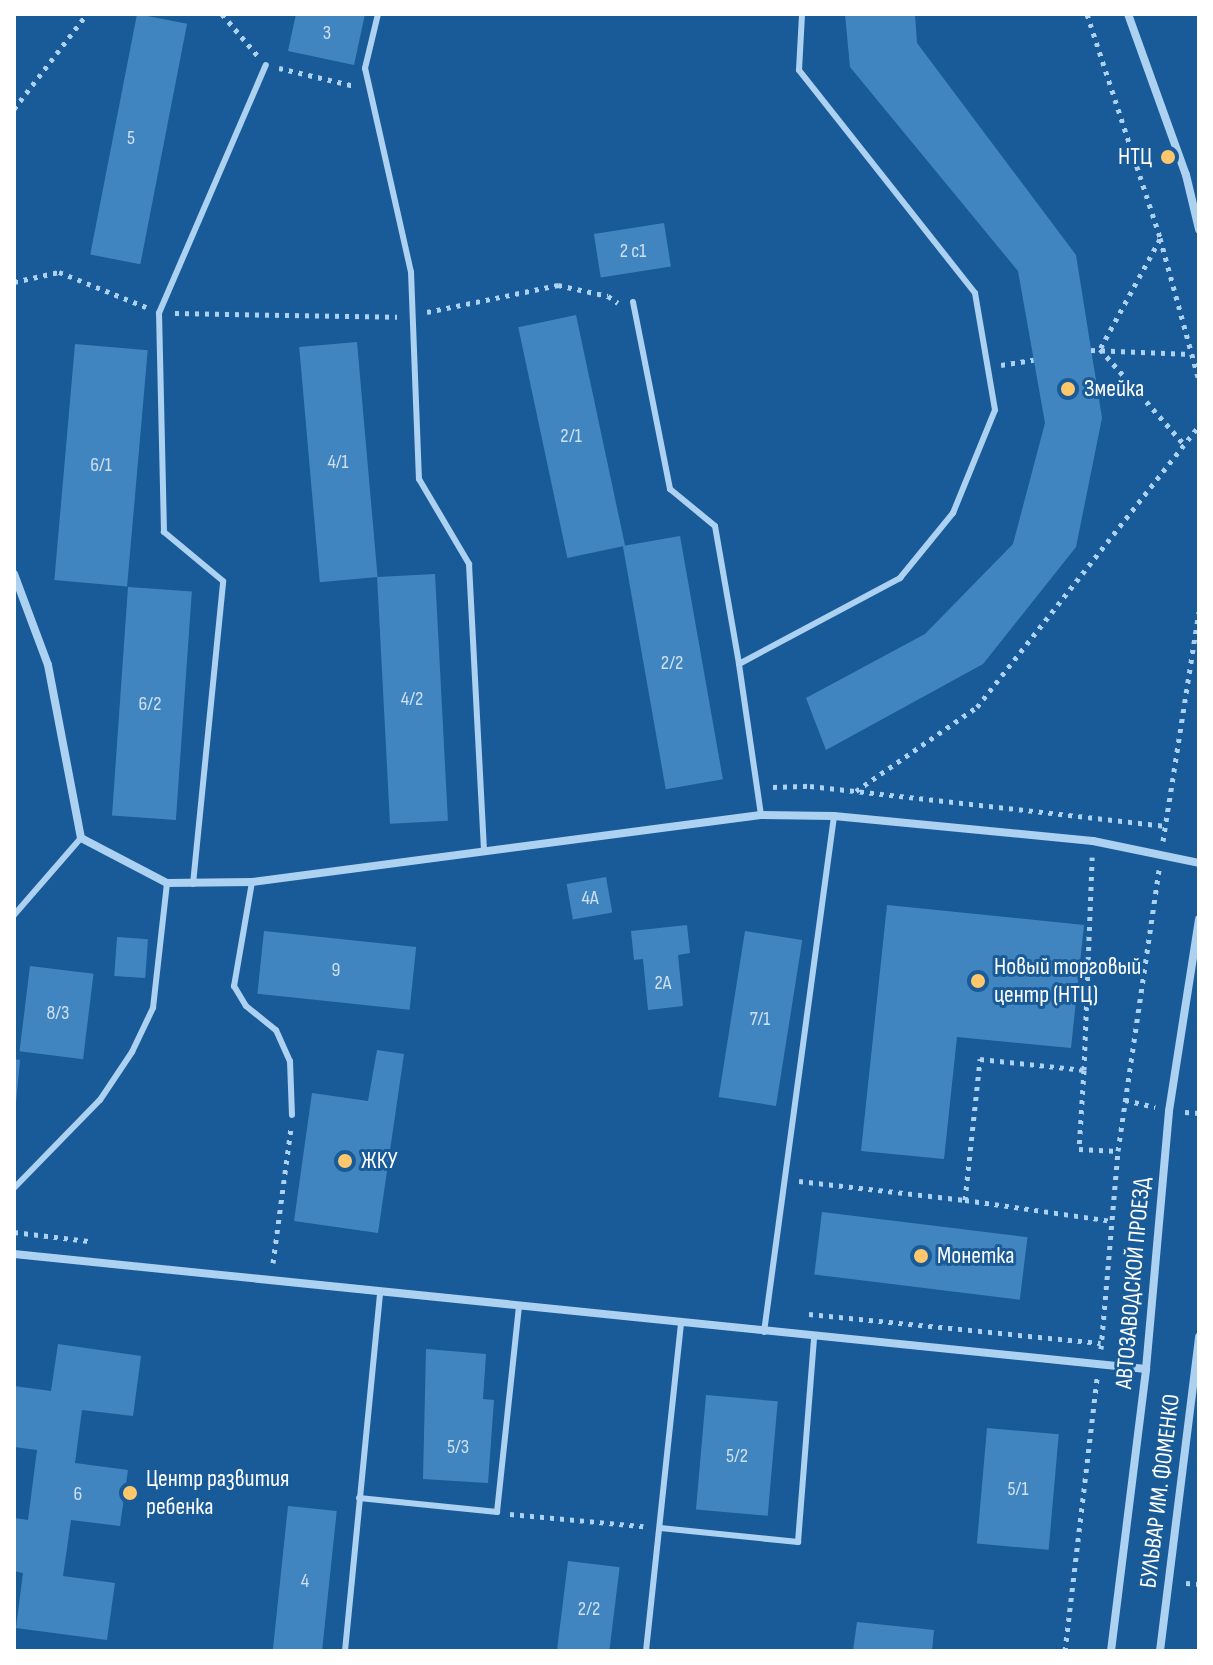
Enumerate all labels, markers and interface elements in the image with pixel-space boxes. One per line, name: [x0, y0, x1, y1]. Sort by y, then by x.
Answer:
house number: 3: [323, 21, 331, 45]
house number: 5: [127, 126, 135, 150]
place label: НТЦ: [1118, 143, 1152, 171]
marker: НТЦ: [1159, 148, 1177, 166]
house number: 2 с1: [620, 239, 646, 263]
place label: Змейка: [1084, 375, 1144, 403]
marker: Змейка: [1059, 380, 1077, 398]
house number: 2/1: [560, 424, 582, 448]
house number: 4/1: [327, 450, 349, 474]
house number: 6/1: [90, 453, 112, 477]
house number: 2/2: [661, 651, 683, 675]
house number: 4/2: [401, 687, 423, 711]
house number: 6/2: [139, 692, 161, 716]
house number: 4А: [582, 886, 598, 910]
place label: Новый торговый центр (НТЦ): [994, 953, 1141, 1009]
house number: 9: [332, 958, 340, 982]
house number: 2А: [655, 971, 671, 995]
marker: Новый торговый центр (НТЦ): [969, 972, 987, 990]
house number: 8/3: [47, 1001, 69, 1025]
house number: 7/1: [750, 1007, 770, 1031]
place label: ЖКУ: [361, 1147, 398, 1175]
marker: ЖКУ: [336, 1152, 354, 1170]
street label: АВТОЗАВОДСКОЙ ПРОЕЗД: [1109, 1176, 1157, 1390]
place label: Монетка: [937, 1242, 1014, 1270]
marker: Монетка: [912, 1247, 930, 1265]
street label: БУЛЬВАР ИМ. ФОМЕНКО: [1134, 1392, 1186, 1590]
house number: 5/3: [447, 1435, 469, 1459]
house number: 5/2: [726, 1444, 748, 1468]
place label: Центр развития ребенка: [146, 1465, 289, 1521]
house number: 5/1: [1008, 1477, 1028, 1501]
house number: 6: [74, 1482, 82, 1506]
marker: Центр развития ребенка: [121, 1484, 139, 1502]
house number: 4: [301, 1569, 309, 1593]
house number: 2/2: [578, 1597, 600, 1621]

